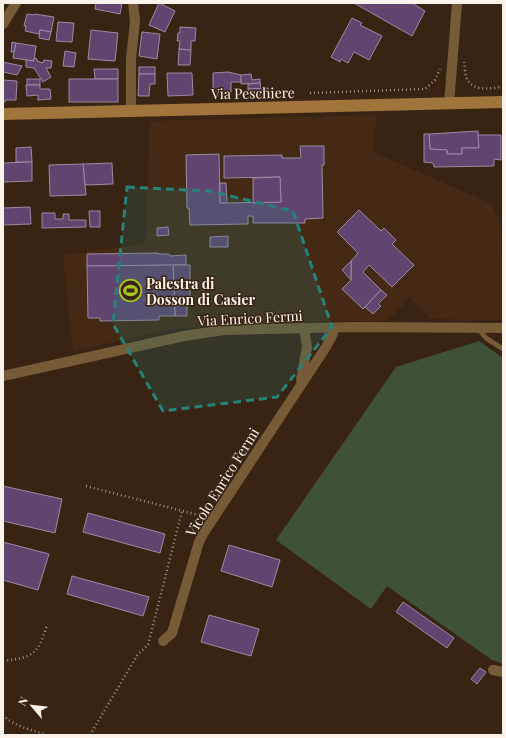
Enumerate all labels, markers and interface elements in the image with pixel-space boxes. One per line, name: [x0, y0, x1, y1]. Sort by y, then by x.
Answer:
street label: Via Peschiere: [210, 83, 295, 103]
place label: Palestra di Dosson di Casier: [146, 274, 255, 309]
sports icon: Palestra di Dosson di Casier: [118, 278, 144, 304]
street label: Via Enrico Fermi: [196, 306, 303, 330]
street label: Vicolo Enrico Fermi: [180, 424, 263, 541]
north arrow: [12, 686, 52, 726]
text: N: [14, 694, 31, 708]

